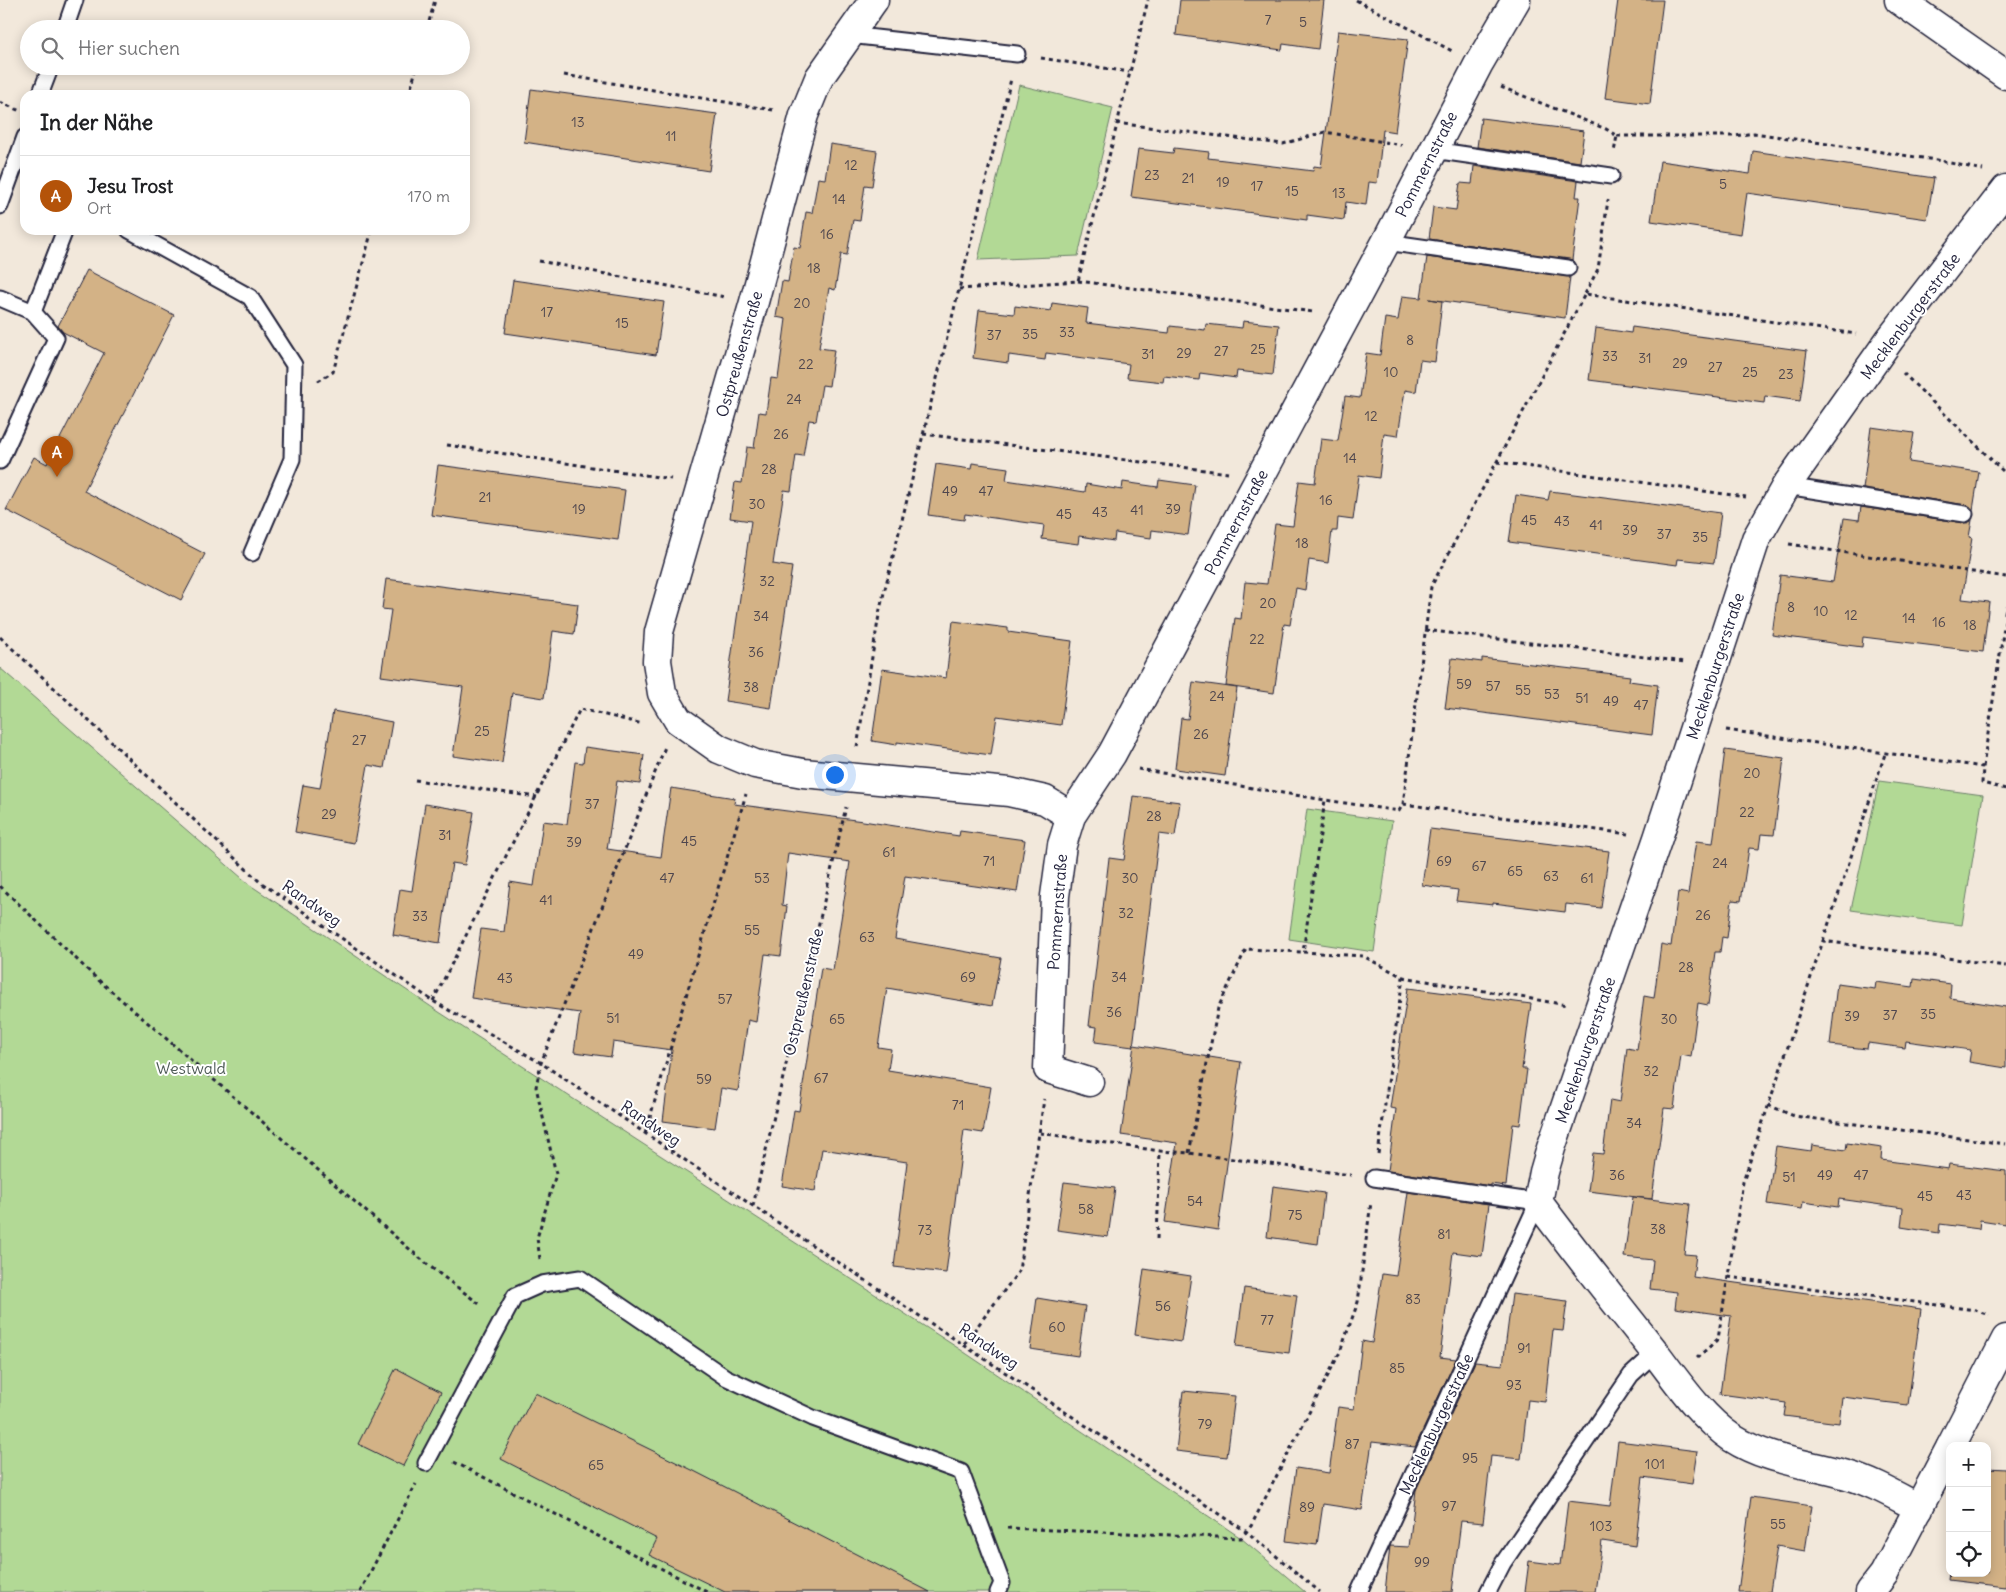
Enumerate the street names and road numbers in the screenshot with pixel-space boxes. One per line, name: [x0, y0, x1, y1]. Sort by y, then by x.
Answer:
street label: Pommernstraße: [1391, 108, 1461, 220]
street label: Mecklenburgerstraße: [1856, 249, 1964, 383]
street label: Ostpreußenstraße: [711, 289, 767, 419]
street label: Pommernstraße: [1200, 466, 1272, 578]
street label: Mecklenburgerstraße: [1682, 590, 1748, 742]
street label: Pommernstraße: [1043, 853, 1071, 971]
street label: Randweg: [278, 875, 346, 931]
street label: Ostpreußenstraße: [779, 926, 827, 1058]
street label: Mecklenburgerstraße: [1551, 974, 1619, 1126]
street label: Randweg: [617, 1096, 685, 1150]
street label: Randweg: [955, 1319, 1023, 1373]
street label: Mecklenburgerstraße: [1395, 1350, 1477, 1498]

